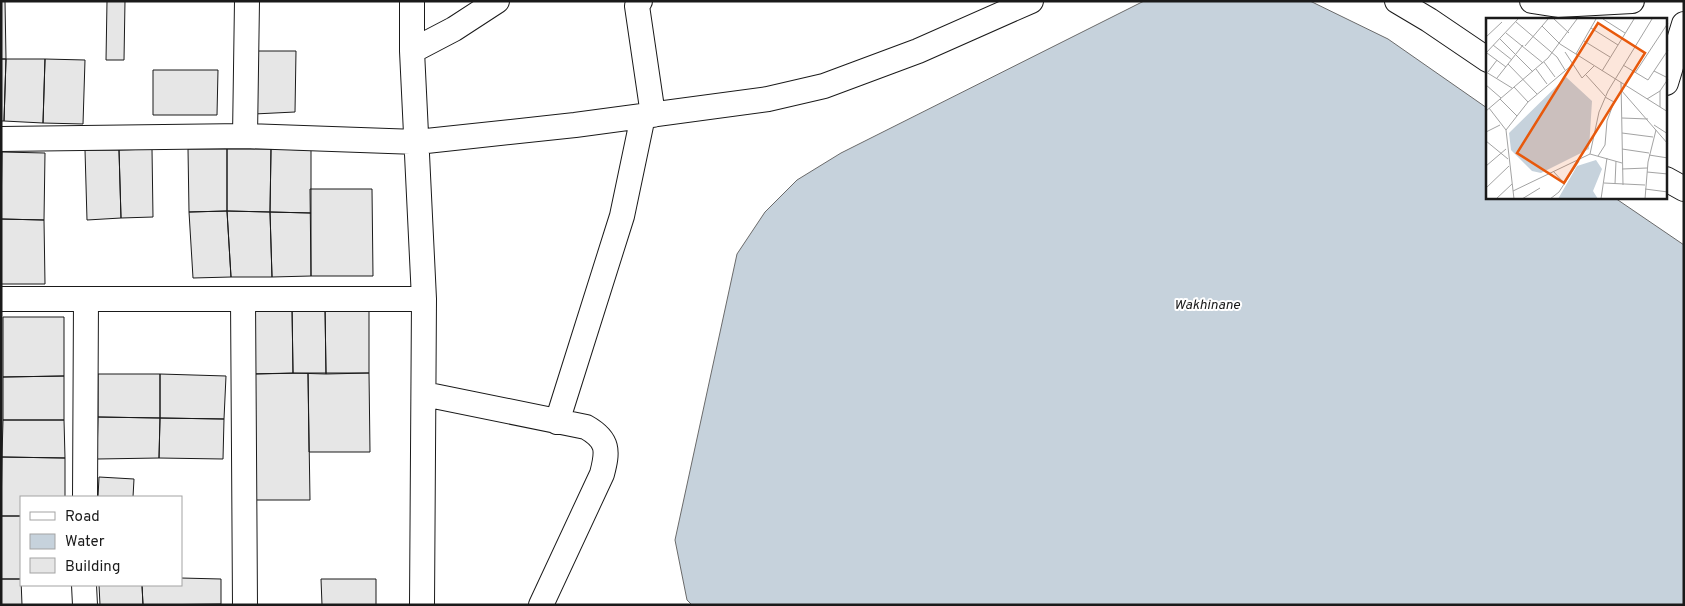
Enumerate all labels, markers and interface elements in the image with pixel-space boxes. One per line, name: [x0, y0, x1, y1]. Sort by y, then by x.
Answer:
inset map: [1486, 18, 1668, 199]
water label: Wakhinane: [1174, 297, 1241, 314]
legend: [20, 496, 182, 586]
text: Road: [65, 508, 100, 527]
text: Water: [65, 533, 105, 552]
text: Building: [65, 558, 120, 577]

